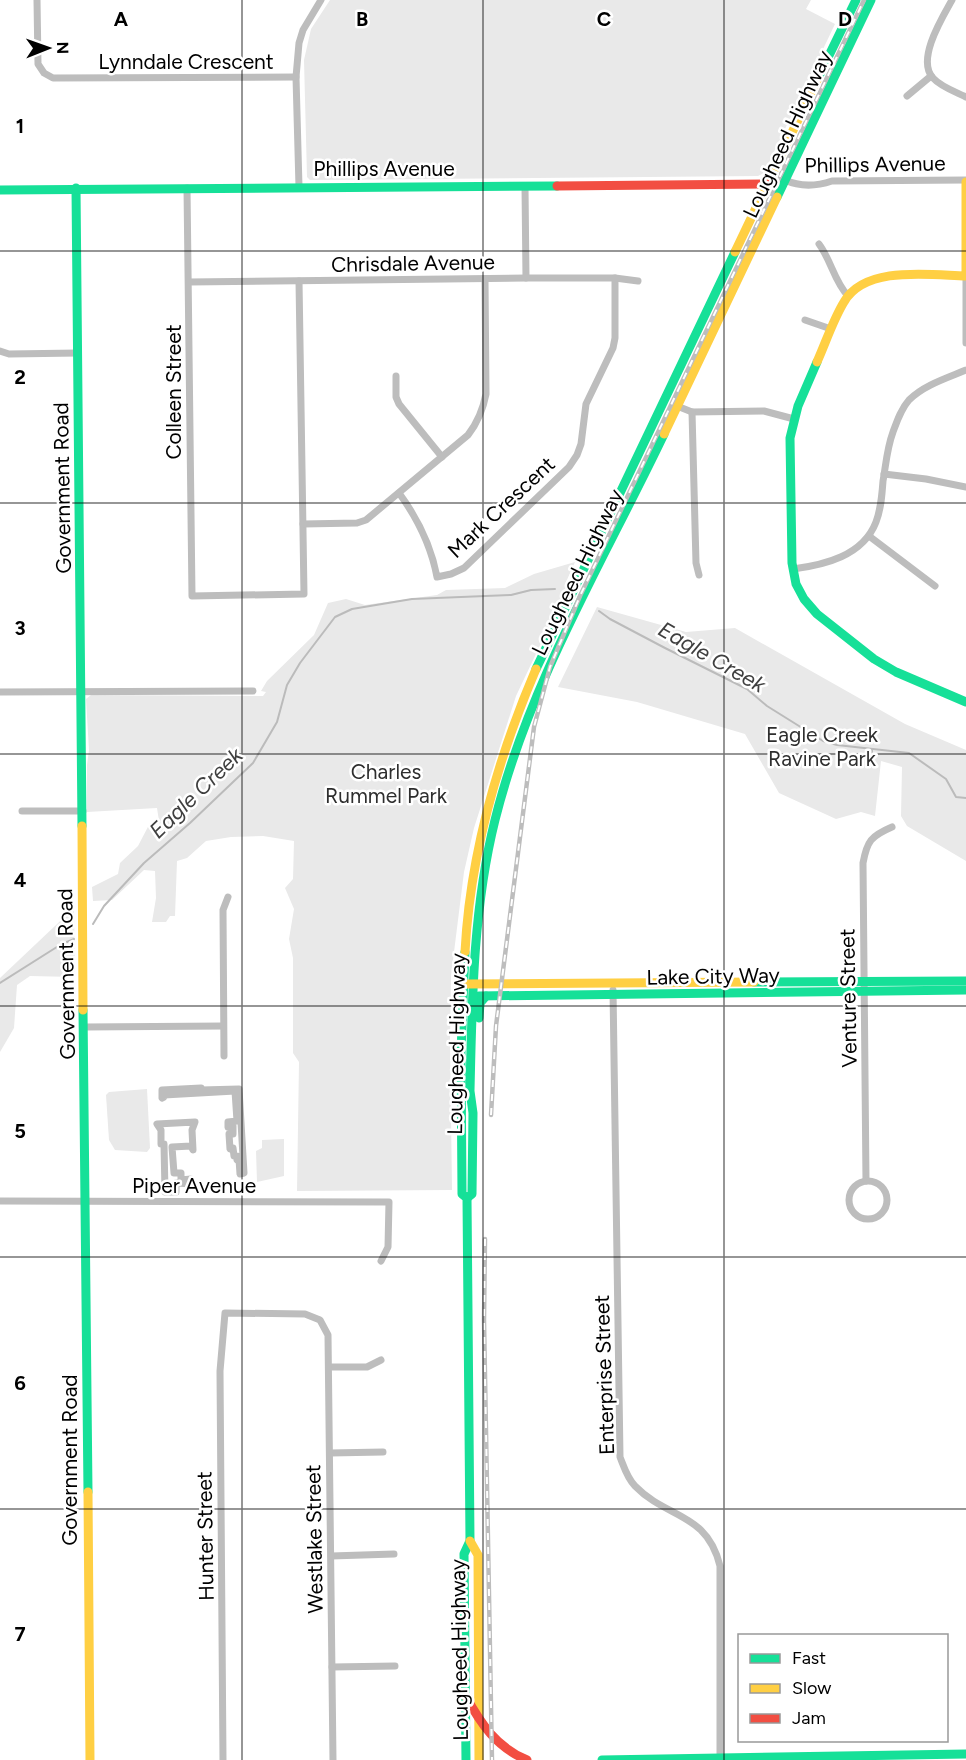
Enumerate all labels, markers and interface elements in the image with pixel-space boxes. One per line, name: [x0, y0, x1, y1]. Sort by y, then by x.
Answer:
text: A: [114, 7, 129, 31]
text: B: [356, 7, 368, 31]
text: C: [597, 7, 611, 31]
text: D: [838, 7, 852, 31]
north arrow: [18, 18, 78, 78]
text: N: [53, 41, 72, 54]
street label: Lougheed Highway: [737, 46, 837, 222]
street label: Lynndale Crescent: [98, 49, 274, 74]
text: 1: [16, 114, 24, 138]
street label: Phillips Avenue: [804, 150, 946, 178]
street label: Phillips Avenue: [313, 156, 455, 181]
street label: Chrisdale Avenue: [331, 249, 495, 277]
street label: Colleen Street: [161, 324, 186, 460]
text: 2: [14, 365, 26, 389]
street label: Government Road: [48, 402, 76, 574]
street label: Mark Crescent: [442, 451, 560, 563]
street label: Lougheed Highway: [526, 485, 628, 659]
water label: Eagle Creek: [654, 615, 772, 699]
text: 3: [14, 616, 26, 640]
park label: Eagle Creek Ravine Park: [766, 722, 879, 771]
water label: Eagle Creek: [144, 741, 249, 844]
park label: Charles Rummel Park: [325, 759, 448, 808]
text: 4: [14, 868, 27, 892]
street label: Government Road: [52, 888, 80, 1060]
street label: Venture Street: [834, 928, 862, 1068]
street label: Lougheed Highway: [442, 953, 470, 1135]
street label: Lake City Way: [646, 962, 780, 990]
text: 5: [14, 1119, 26, 1143]
street label: Piper Avenue: [132, 1173, 256, 1198]
street label: Enterprise Street: [589, 1294, 619, 1456]
text: 6: [14, 1371, 26, 1395]
street label: Government Road: [57, 1374, 82, 1546]
street label: Westlake Street: [300, 1464, 328, 1614]
street label: Hunter Street: [191, 1471, 219, 1601]
street label: Lougheed Highway: [445, 1559, 473, 1741]
text: 7: [14, 1622, 26, 1646]
legend: [738, 1634, 948, 1742]
text: Fast: [792, 1647, 826, 1669]
text: Slow: [792, 1677, 831, 1699]
text: Jam: [792, 1707, 826, 1729]

